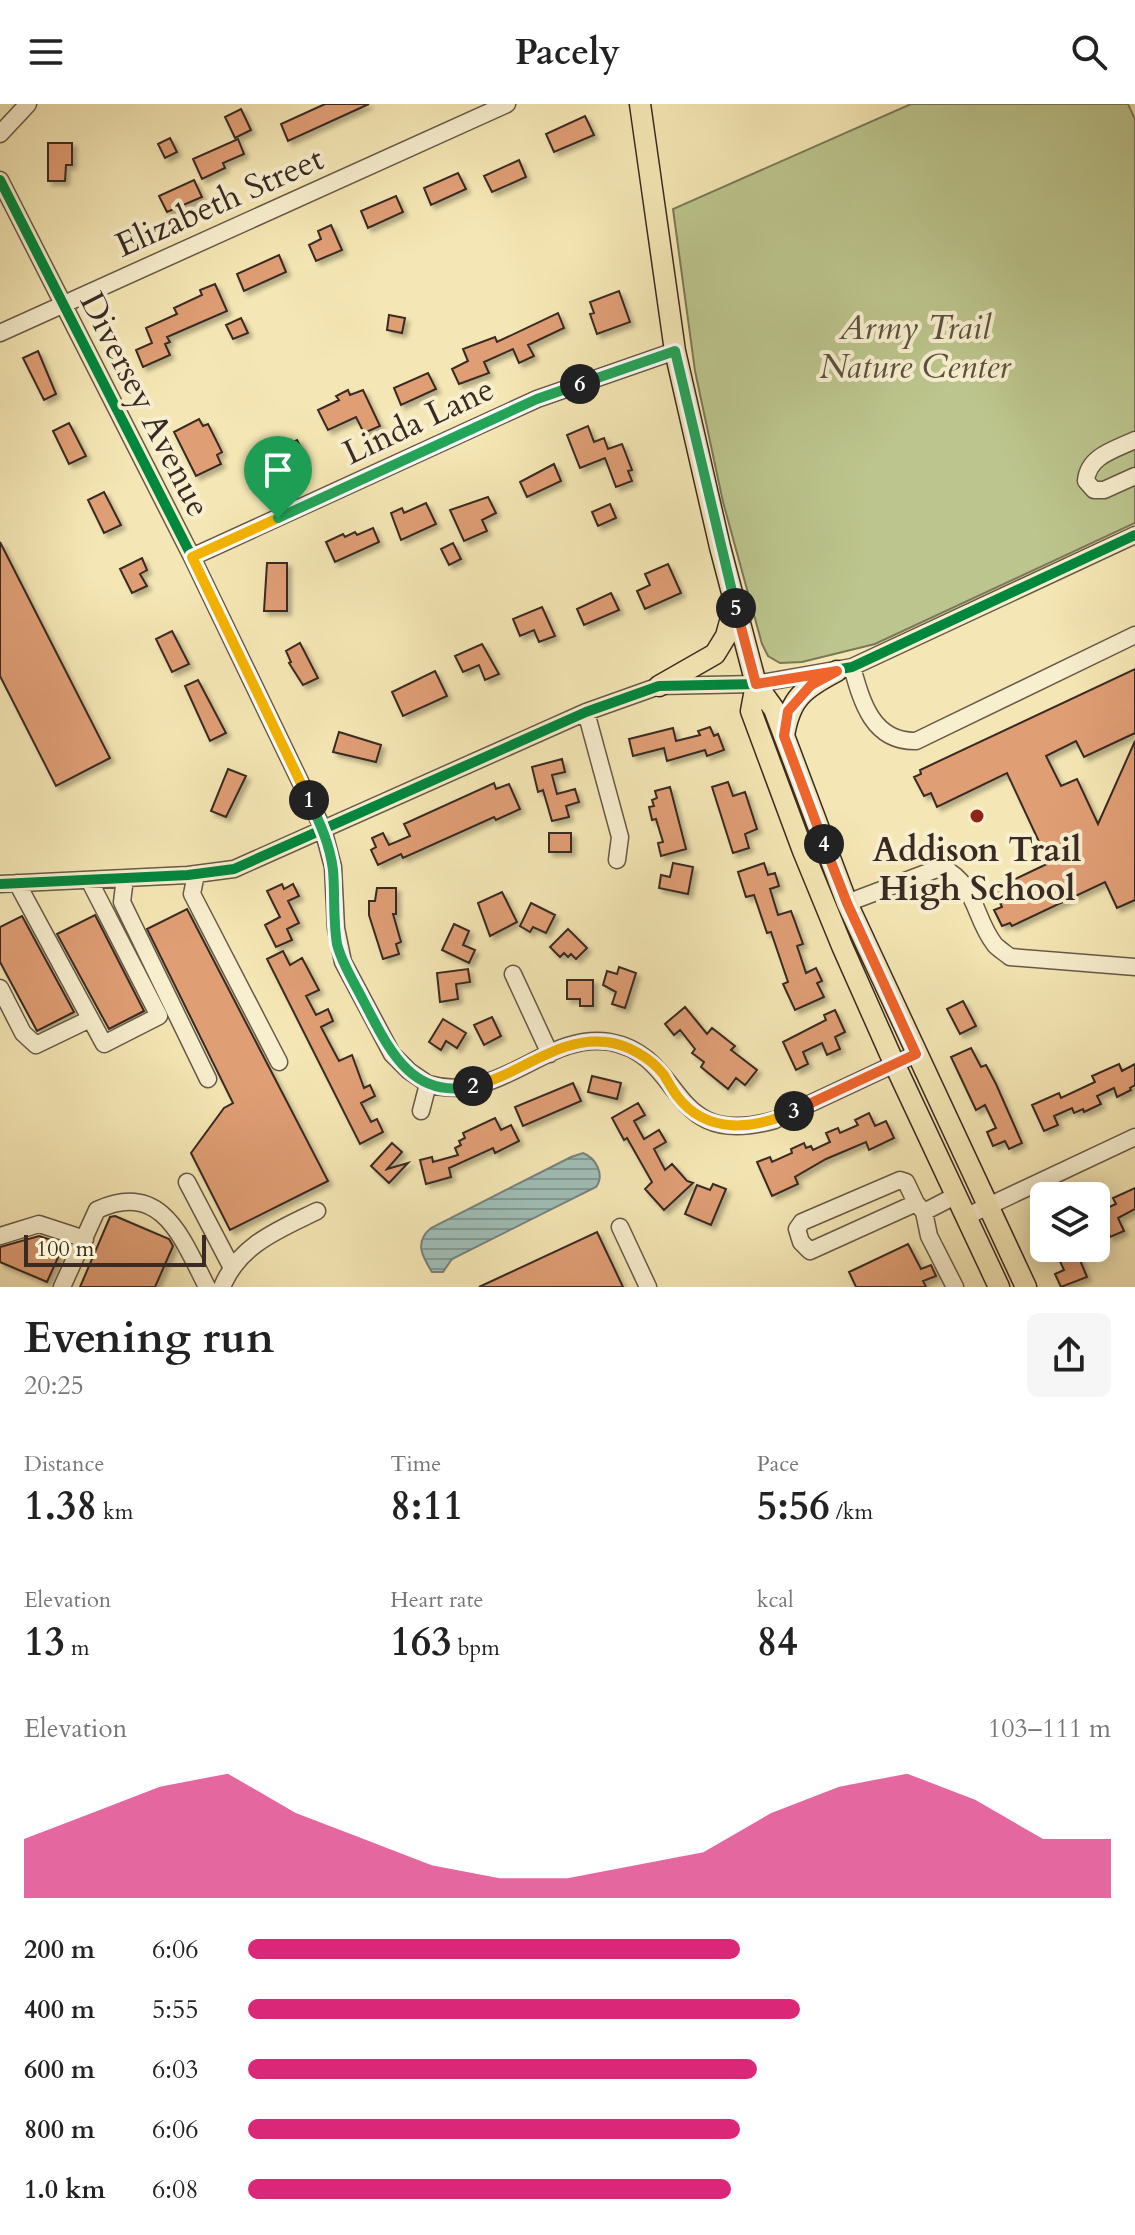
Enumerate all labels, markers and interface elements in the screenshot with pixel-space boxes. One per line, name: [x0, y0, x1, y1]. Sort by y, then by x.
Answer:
text: Pacely: [515, 28, 620, 77]
icon: menu: [24, 30, 68, 74]
icon: search: [1067, 30, 1111, 74]
street label: Elizabeth Street: [108, 135, 331, 268]
street label: Diversey Avenue: [69, 284, 222, 525]
park label: Army Trail Nature Center: [819, 305, 1011, 390]
pin: 6: [560, 364, 600, 404]
street label: Linda Lane: [336, 366, 501, 476]
text: 6: [574, 369, 586, 399]
pin: [244, 436, 312, 518]
icon: arrive: [256, 448, 300, 492]
pin: 5: [716, 588, 756, 628]
text: 5: [730, 593, 742, 623]
pin: 1: [289, 780, 329, 820]
text: 1: [303, 785, 315, 815]
marker: Addison Trail High School: [968, 807, 986, 825]
pin: 4: [804, 824, 844, 864]
place label: Addison Trail High School: [873, 827, 1082, 912]
text: 4: [818, 829, 830, 859]
pin: 2: [453, 1066, 493, 1106]
text: 2: [467, 1071, 479, 1101]
pin: 3: [774, 1091, 814, 1131]
text: 3: [788, 1096, 800, 1126]
map controls: [1030, 1182, 1110, 1262]
button: layers: [1030, 1182, 1110, 1262]
scale bar: [24, 1231, 206, 1267]
text: 100 m: [36, 1234, 94, 1264]
text: Evening run: [24, 1308, 274, 1368]
button: share: [1027, 1313, 1111, 1397]
text: 20:25: [24, 1368, 84, 1403]
text: Distance: [24, 1449, 104, 1479]
text: Time: [390, 1449, 441, 1479]
text: Pace: [757, 1449, 799, 1479]
text: 1.38: [24, 1479, 97, 1534]
text: 8:11: [390, 1479, 463, 1534]
text: 5:56: [757, 1479, 830, 1534]
text: km: [97, 1497, 133, 1527]
text: /km: [830, 1497, 873, 1527]
text: Elevation: [24, 1585, 111, 1615]
text: Heart rate: [390, 1585, 484, 1615]
text: kcal: [757, 1585, 794, 1615]
text: 13: [24, 1615, 65, 1670]
text: 163: [390, 1615, 452, 1670]
text: 84: [757, 1615, 798, 1670]
text: m: [65, 1633, 90, 1663]
text: bpm: [452, 1633, 500, 1663]
text: Elevation: [24, 1711, 127, 1746]
text: 103–111 m: [988, 1711, 1111, 1746]
text: 200 m: [24, 1932, 95, 1967]
text: 6:06: [152, 1932, 199, 1967]
text: 400 m: [24, 1992, 95, 2027]
text: 5:55: [152, 1992, 199, 2027]
text: 600 m: [24, 2052, 95, 2087]
text: 6:03: [152, 2052, 199, 2087]
text: 800 m: [24, 2112, 95, 2147]
text: 6:06: [152, 2112, 199, 2147]
text: 1.0 km: [24, 2172, 105, 2207]
text: 6:08: [152, 2172, 199, 2207]

